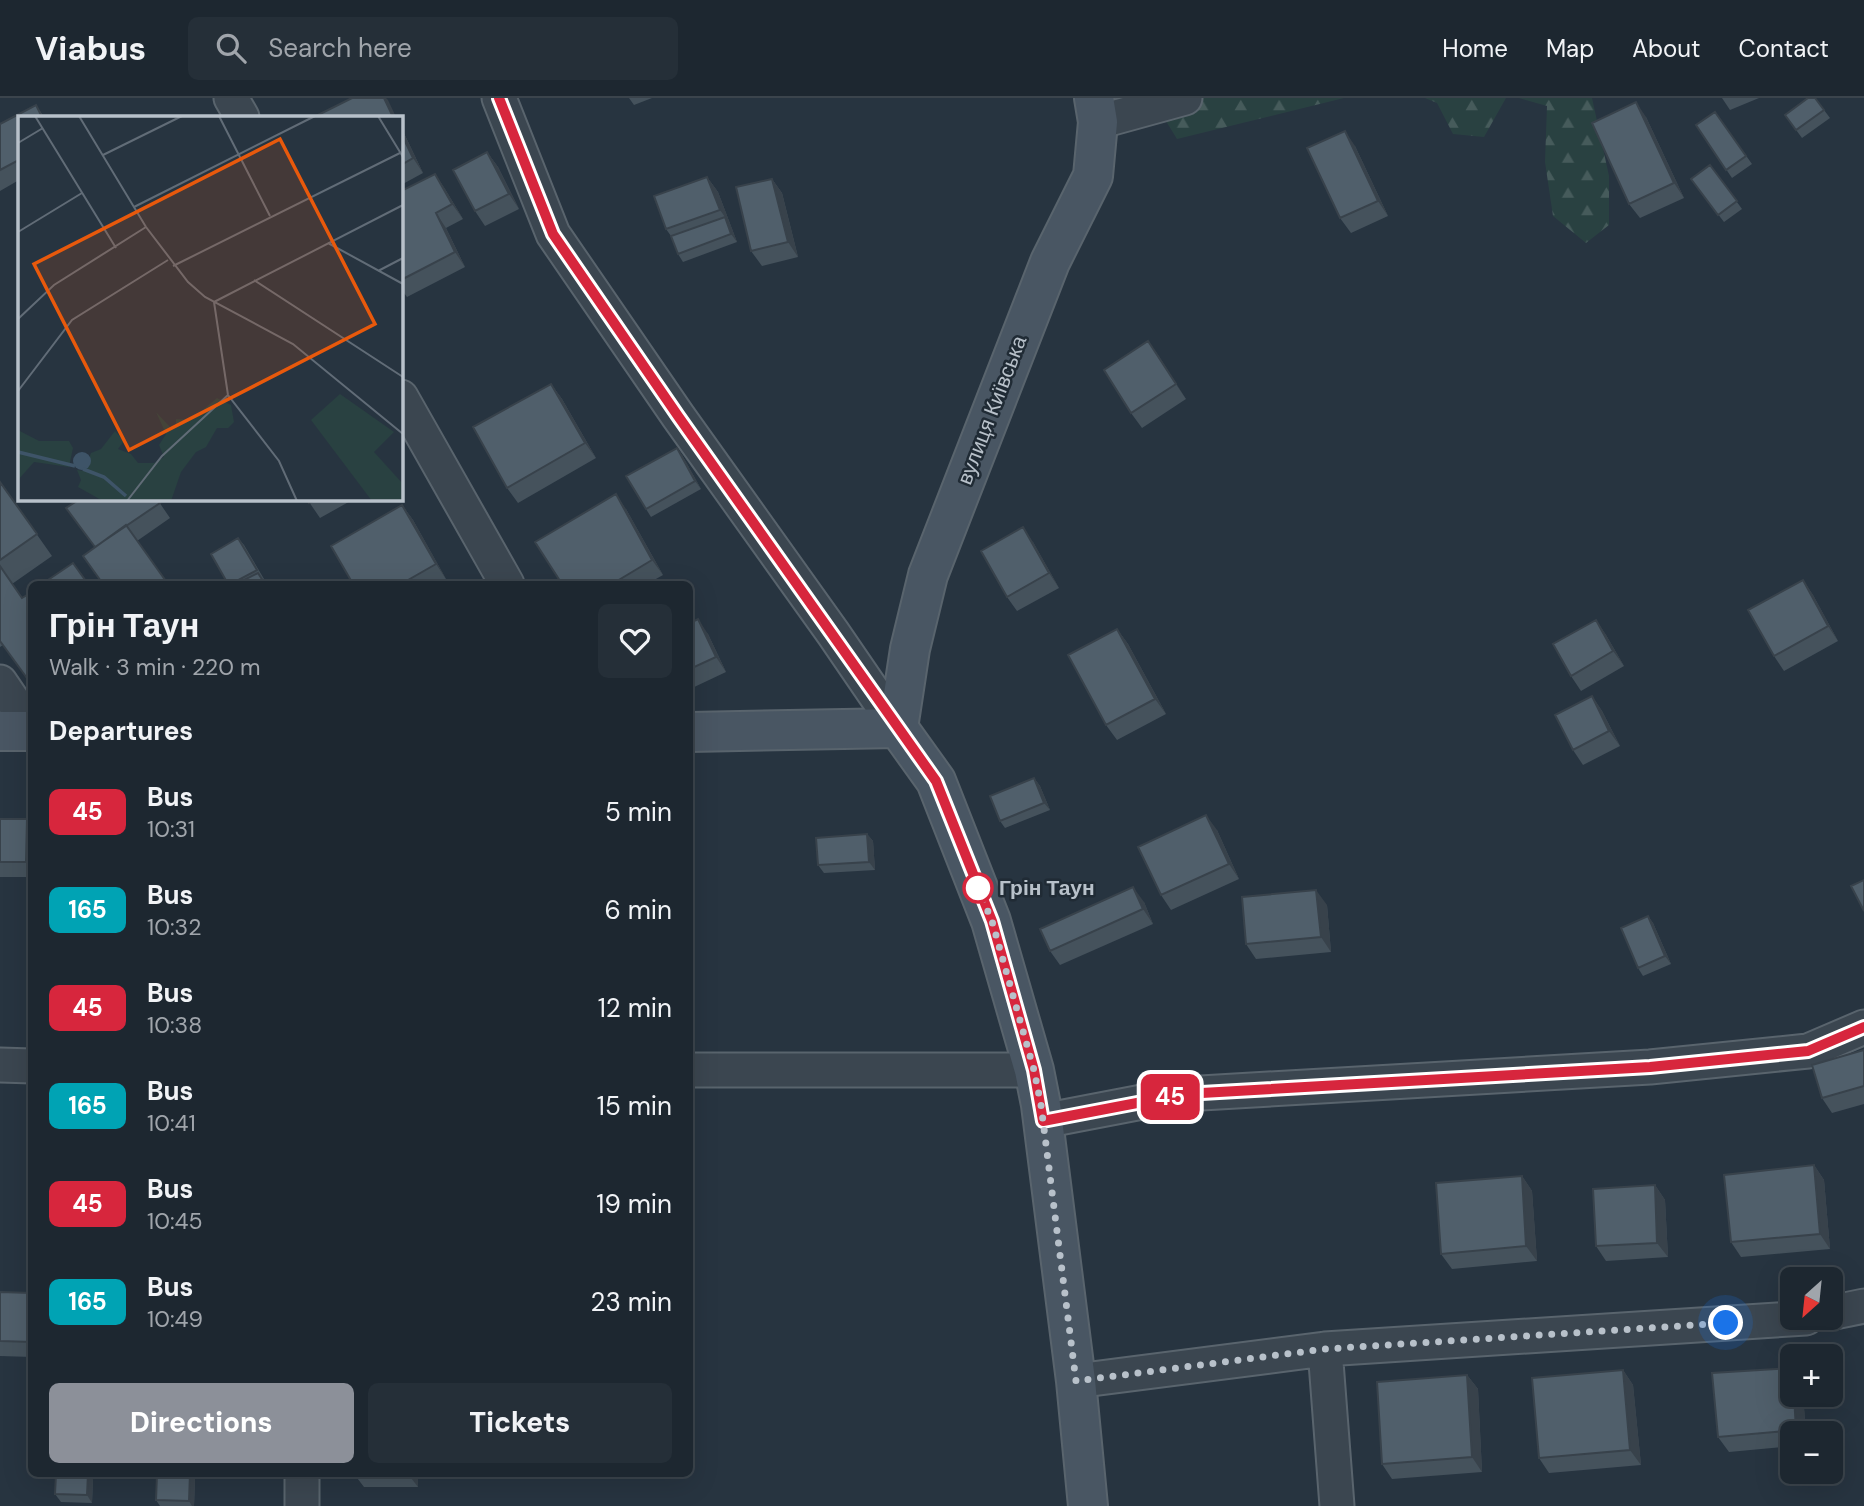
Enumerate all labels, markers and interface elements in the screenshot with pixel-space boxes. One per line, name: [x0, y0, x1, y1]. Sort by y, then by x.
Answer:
search box: [188, 17, 678, 80]
text: Viabus: [35, 27, 146, 70]
icon: search: [212, 29, 250, 67]
text: Search here: [268, 31, 412, 65]
text: Home: [1442, 33, 1508, 64]
text: Map: [1546, 33, 1594, 64]
text: About: [1632, 33, 1701, 64]
text: Contact: [1739, 33, 1829, 64]
inset map: [18, 116, 402, 500]
street label: вулиця Київська: [951, 331, 1033, 488]
text: Грін Таун: [49, 604, 199, 647]
button: heart: [598, 604, 672, 678]
text: Walk · 3 min · 220 m: [49, 652, 261, 682]
text: Departures: [49, 714, 193, 748]
text: Bus: [147, 780, 193, 814]
text: 5 min: [605, 795, 672, 829]
text: 45: [72, 796, 103, 827]
text: 10:31: [147, 814, 195, 844]
marker: Грін Таун: [963, 873, 993, 903]
place label: Грін Таун: [999, 874, 1095, 902]
text: Bus: [147, 878, 193, 912]
text: 6 min: [604, 893, 672, 927]
text: 165: [68, 894, 107, 925]
text: 10:32: [147, 912, 201, 942]
text: Bus: [147, 976, 193, 1010]
text: 12 min: [598, 991, 672, 1025]
text: 45: [72, 992, 103, 1023]
text: 10:38: [147, 1010, 202, 1040]
text: Bus: [147, 1074, 193, 1108]
line badge: 45: [1138, 1074, 1202, 1120]
text: 45: [1155, 1081, 1185, 1112]
text: 15 min: [597, 1089, 672, 1123]
text: 165: [68, 1090, 107, 1121]
text: 10:41: [147, 1108, 196, 1138]
text: Bus: [147, 1172, 193, 1206]
text: 19 min: [596, 1187, 672, 1221]
text: 45: [72, 1188, 103, 1219]
text: 10:45: [147, 1206, 203, 1236]
north arrow: [1780, 1267, 1843, 1330]
map controls: [1780, 1267, 1843, 1484]
text: Bus: [147, 1270, 193, 1304]
text: 23 min: [590, 1285, 672, 1319]
text: 165: [68, 1286, 107, 1317]
text: 10:49: [147, 1304, 203, 1334]
your location: [1708, 1305, 1743, 1340]
button: +: [1780, 1344, 1843, 1407]
button: Directions: [49, 1383, 354, 1463]
button: Tickets: [368, 1383, 672, 1463]
button: −: [1780, 1421, 1843, 1484]

